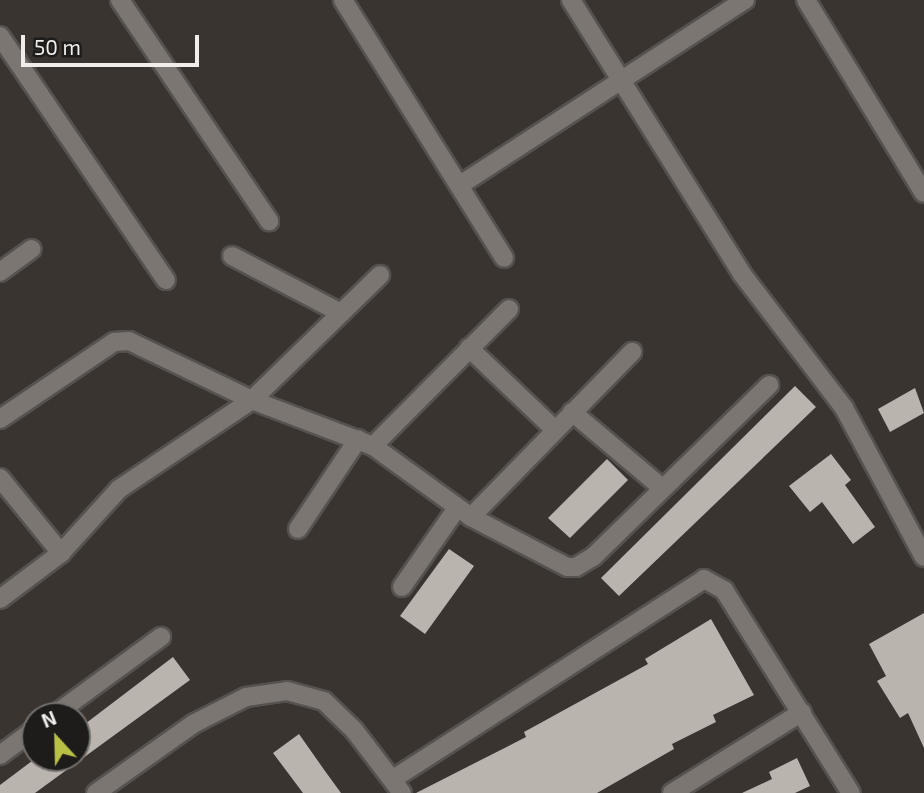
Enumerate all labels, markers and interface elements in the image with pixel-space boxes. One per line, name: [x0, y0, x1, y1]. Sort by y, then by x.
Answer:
scale bar: [24, 21, 203, 65]
text: 50 m: [34, 34, 81, 59]
north arrow: [21, 702, 91, 772]
text: N: [38, 706, 59, 732]

